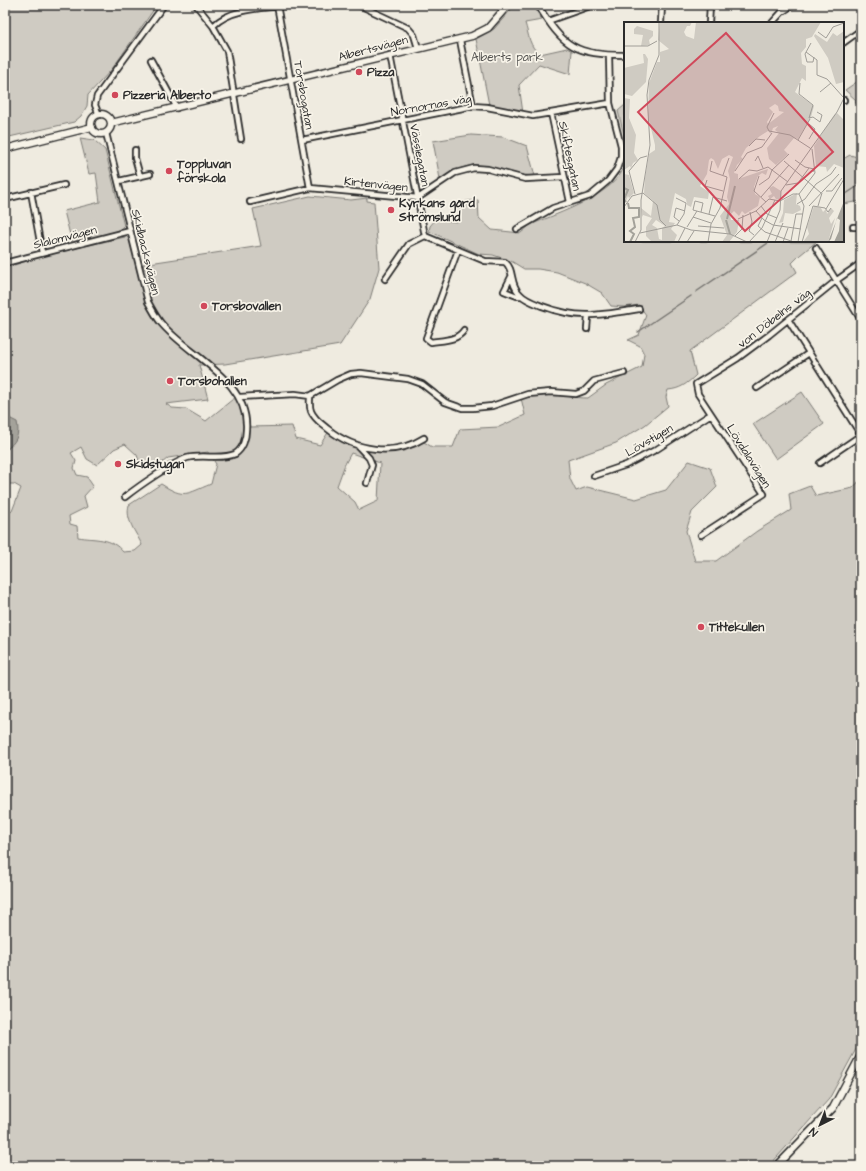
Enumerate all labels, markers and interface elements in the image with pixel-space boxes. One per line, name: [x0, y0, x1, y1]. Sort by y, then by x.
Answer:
inset map: [624, 22, 844, 242]
street label: Albertsvägen: [336, 31, 410, 67]
park label: Alberts park: [471, 49, 544, 66]
street label: Torsbogatan: [288, 59, 318, 131]
place label: Pizza: [367, 64, 395, 81]
marker: Pizza: [354, 67, 364, 77]
place label: Pizzeria Alberto: [123, 87, 211, 104]
marker: Pizzeria Alberto: [110, 90, 120, 100]
street label: Nornornas väg: [389, 90, 473, 122]
street label: Skiftesgatan: [553, 120, 585, 193]
street label: Vässlegatan: [404, 122, 434, 188]
place label: Toppluvan förskola: [176, 156, 231, 187]
marker: Toppluvan förskola: [164, 166, 174, 176]
street label: Kirtenvägen: [343, 173, 409, 197]
place label: Kyrkans gård Strömslund: [398, 195, 476, 226]
marker: Kyrkans gård Strömslund: [386, 205, 396, 215]
street label: Skidbacksvägen: [126, 207, 164, 297]
street label: Slalomvägen: [32, 221, 99, 255]
street label: von Döbelns väg: [734, 284, 815, 353]
place label: Torsbovallen: [211, 298, 281, 315]
marker: Torsbovallen: [199, 301, 209, 311]
place label: Torsbohallen: [177, 373, 247, 390]
marker: Torsbohallen: [165, 376, 175, 386]
street label: Lövstigen: [622, 420, 677, 462]
street label: Lövdalavägen: [721, 421, 775, 492]
place label: Skidstugan: [125, 456, 184, 475]
marker: Skidstugan: [113, 459, 123, 469]
place label: Tittekullen: [708, 619, 764, 636]
marker: Tittekullen: [696, 622, 706, 632]
north arrow: [800, 1105, 840, 1145]
text: N: [806, 1124, 821, 1140]

